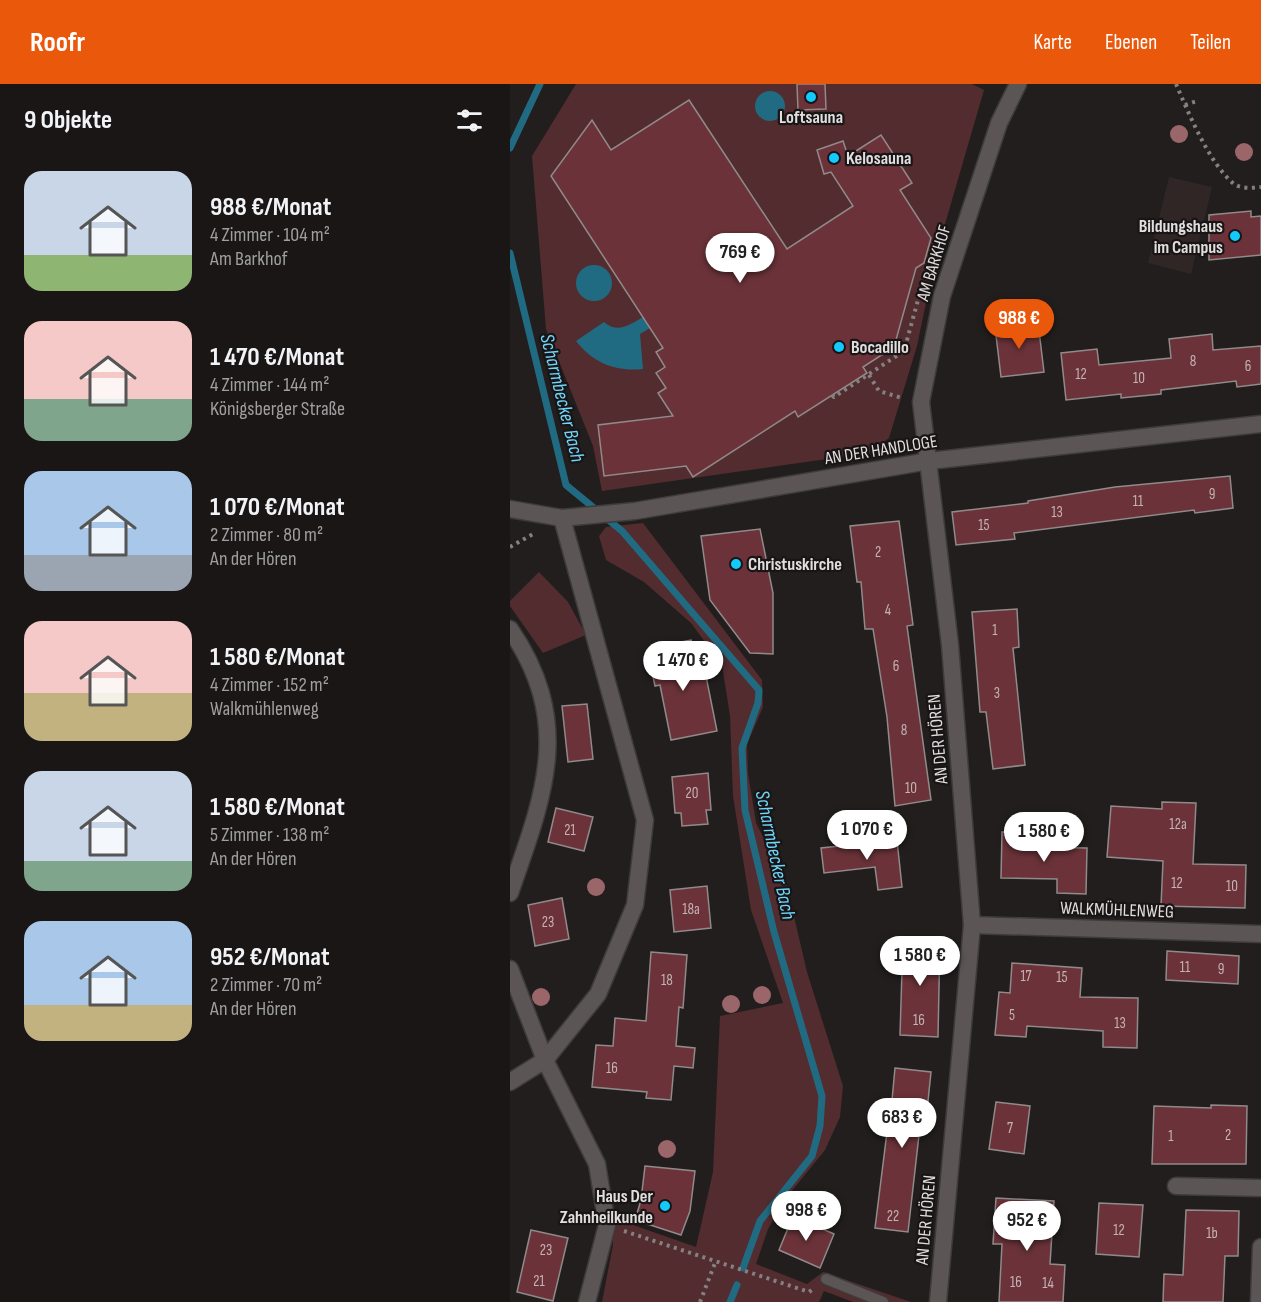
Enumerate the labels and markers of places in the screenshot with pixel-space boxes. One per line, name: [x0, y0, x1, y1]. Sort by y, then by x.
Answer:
marker: Loftsauna: [804, 90, 818, 104]
place label: Loftsauna: [779, 107, 843, 128]
place label: Kelosauna: [846, 148, 911, 169]
marker: Kelosauna: [827, 151, 841, 165]
place label: Bildungshaus im Campus: [1139, 216, 1223, 258]
marker: Bildungshaus im Campus: [1228, 229, 1242, 243]
pin: 769 €: [698, 233, 782, 284]
pin: 988 €: [977, 299, 1061, 350]
place label: Bocadillo: [851, 337, 909, 358]
marker: Bocadillo: [832, 340, 846, 354]
place label: Christuskirche: [748, 554, 842, 575]
marker: Christuskirche: [729, 557, 743, 571]
pin: 1 470 €: [628, 641, 738, 692]
pin: 1 070 €: [812, 810, 922, 861]
pin: 1 580 €: [989, 812, 1099, 863]
pin: 1 580 €: [865, 936, 975, 987]
pin: 683 €: [860, 1098, 944, 1149]
place label: Haus Der Zahnheilkunde: [560, 1186, 653, 1228]
pin: 998 €: [764, 1191, 848, 1242]
marker: Haus Der Zahnheilkunde: [658, 1199, 672, 1213]
pin: 952 €: [985, 1201, 1069, 1252]

